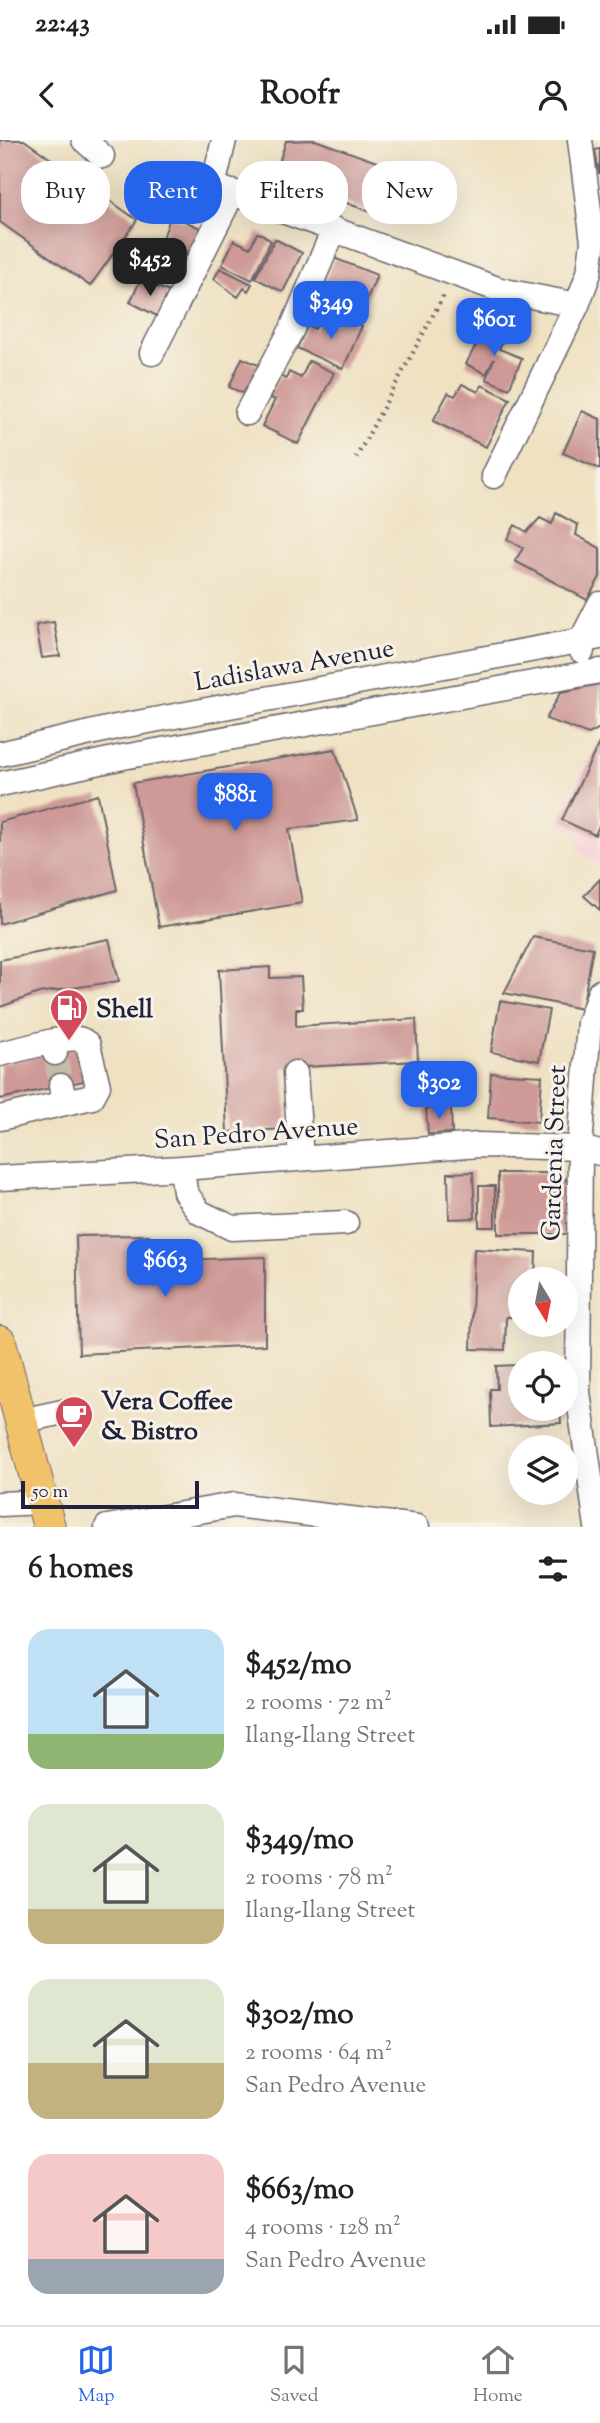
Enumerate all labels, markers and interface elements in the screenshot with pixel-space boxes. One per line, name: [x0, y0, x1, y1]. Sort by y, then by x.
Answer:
text: 22:43: [35, 6, 90, 43]
text: Roofr: [260, 72, 340, 118]
icon: back: [28, 76, 66, 114]
icon: person: [534, 76, 572, 114]
chip: Buy: [21, 161, 110, 224]
chip: Rent: [124, 161, 222, 224]
chip: Filters: [236, 161, 348, 224]
chip: New: [362, 161, 457, 224]
pin: $452: [109, 239, 191, 298]
text: $452: [129, 244, 171, 277]
pin: $349: [290, 282, 372, 341]
text: $349: [309, 287, 353, 320]
pin: $601: [453, 298, 535, 358]
text: $601: [472, 304, 516, 337]
street label: Ladislawa Avenue: [192, 631, 397, 702]
pin: $881: [194, 774, 276, 833]
text: $881: [213, 779, 257, 812]
fuel station icon: Shell: [48, 987, 90, 1042]
place label: Shell: [96, 992, 154, 1029]
pin: $302: [398, 1062, 480, 1121]
street label: Gardenia Street: [534, 1064, 577, 1242]
text: $302: [417, 1067, 461, 1100]
street label: San Pedro Avenue: [153, 1109, 360, 1160]
pin: $663: [124, 1240, 206, 1299]
text: $663: [143, 1245, 187, 1278]
north arrow: [508, 1267, 578, 1337]
map controls: [508, 1267, 578, 1505]
button: locate: [508, 1351, 578, 1421]
place label: Vera Coffee & Bistro: [101, 1384, 233, 1451]
cafe icon: Vera Coffee & Bistro: [53, 1394, 95, 1449]
button: layers: [508, 1435, 578, 1505]
scale bar: [21, 1478, 200, 1510]
text: 50 m: [32, 1479, 68, 1506]
text: 6 homes: [28, 1548, 133, 1591]
icon: filters: [534, 1550, 572, 1588]
text: $452/mo: [245, 1644, 352, 1687]
icon: home: [84, 1657, 168, 1741]
text: 2 rooms · 72 m²: [245, 1687, 392, 1720]
text: Ilang-Ilang Street: [245, 1720, 415, 1753]
text: $349/mo: [245, 1819, 354, 1862]
icon: home: [84, 1832, 168, 1916]
text: 2 rooms · 78 m²: [245, 1862, 393, 1895]
text: Ilang-Ilang Street: [245, 1895, 415, 1928]
text: $302/mo: [245, 1994, 354, 2037]
icon: home: [84, 2007, 168, 2091]
text: 2 rooms · 64 m²: [245, 2037, 392, 2070]
text: San Pedro Avenue: [245, 2070, 426, 2103]
text: $663/mo: [245, 2169, 354, 2212]
icon: home: [84, 2182, 168, 2266]
text: 4 rooms · 128 m²: [245, 2212, 401, 2245]
text: San Pedro Avenue: [245, 2245, 426, 2278]
tab: Map: [77, 2341, 115, 2410]
tab: Saved: [270, 2341, 318, 2410]
tab: Home: [473, 2341, 523, 2410]

